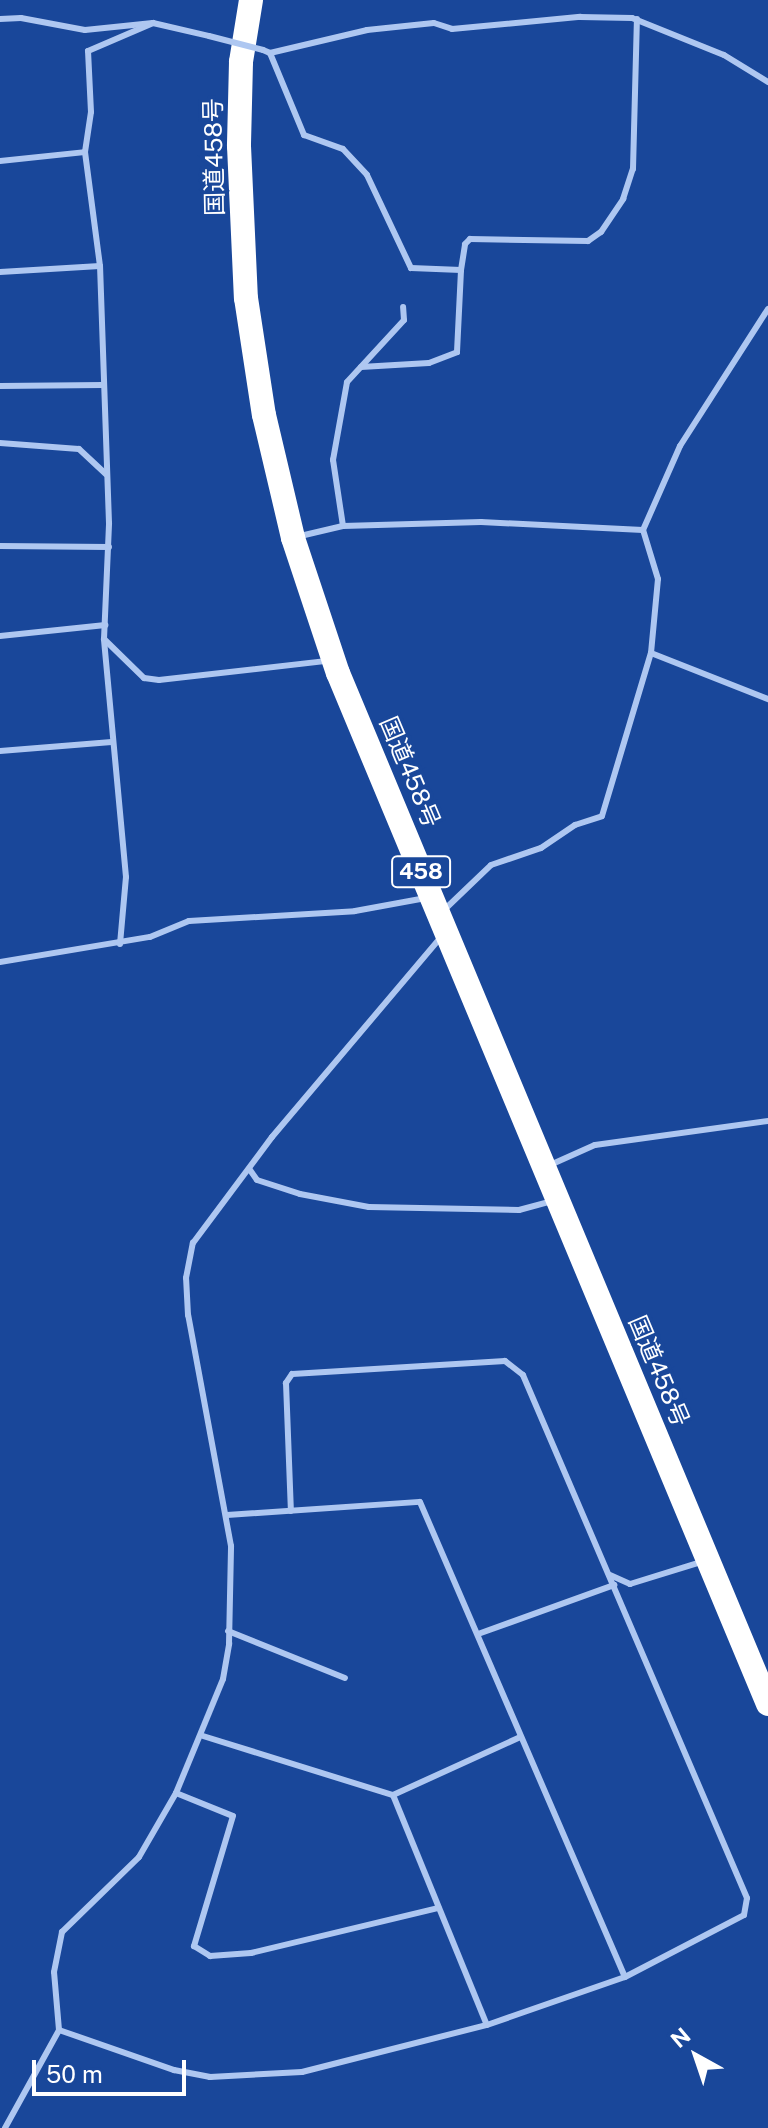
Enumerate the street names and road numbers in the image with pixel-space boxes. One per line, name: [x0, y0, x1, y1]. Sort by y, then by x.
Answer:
street label: 国道458号: [199, 98, 229, 216]
street label: 国道458号: [374, 712, 446, 832]
road number: 458: [391, 854, 451, 890]
street label: 国道458号: [623, 1311, 695, 1431]

